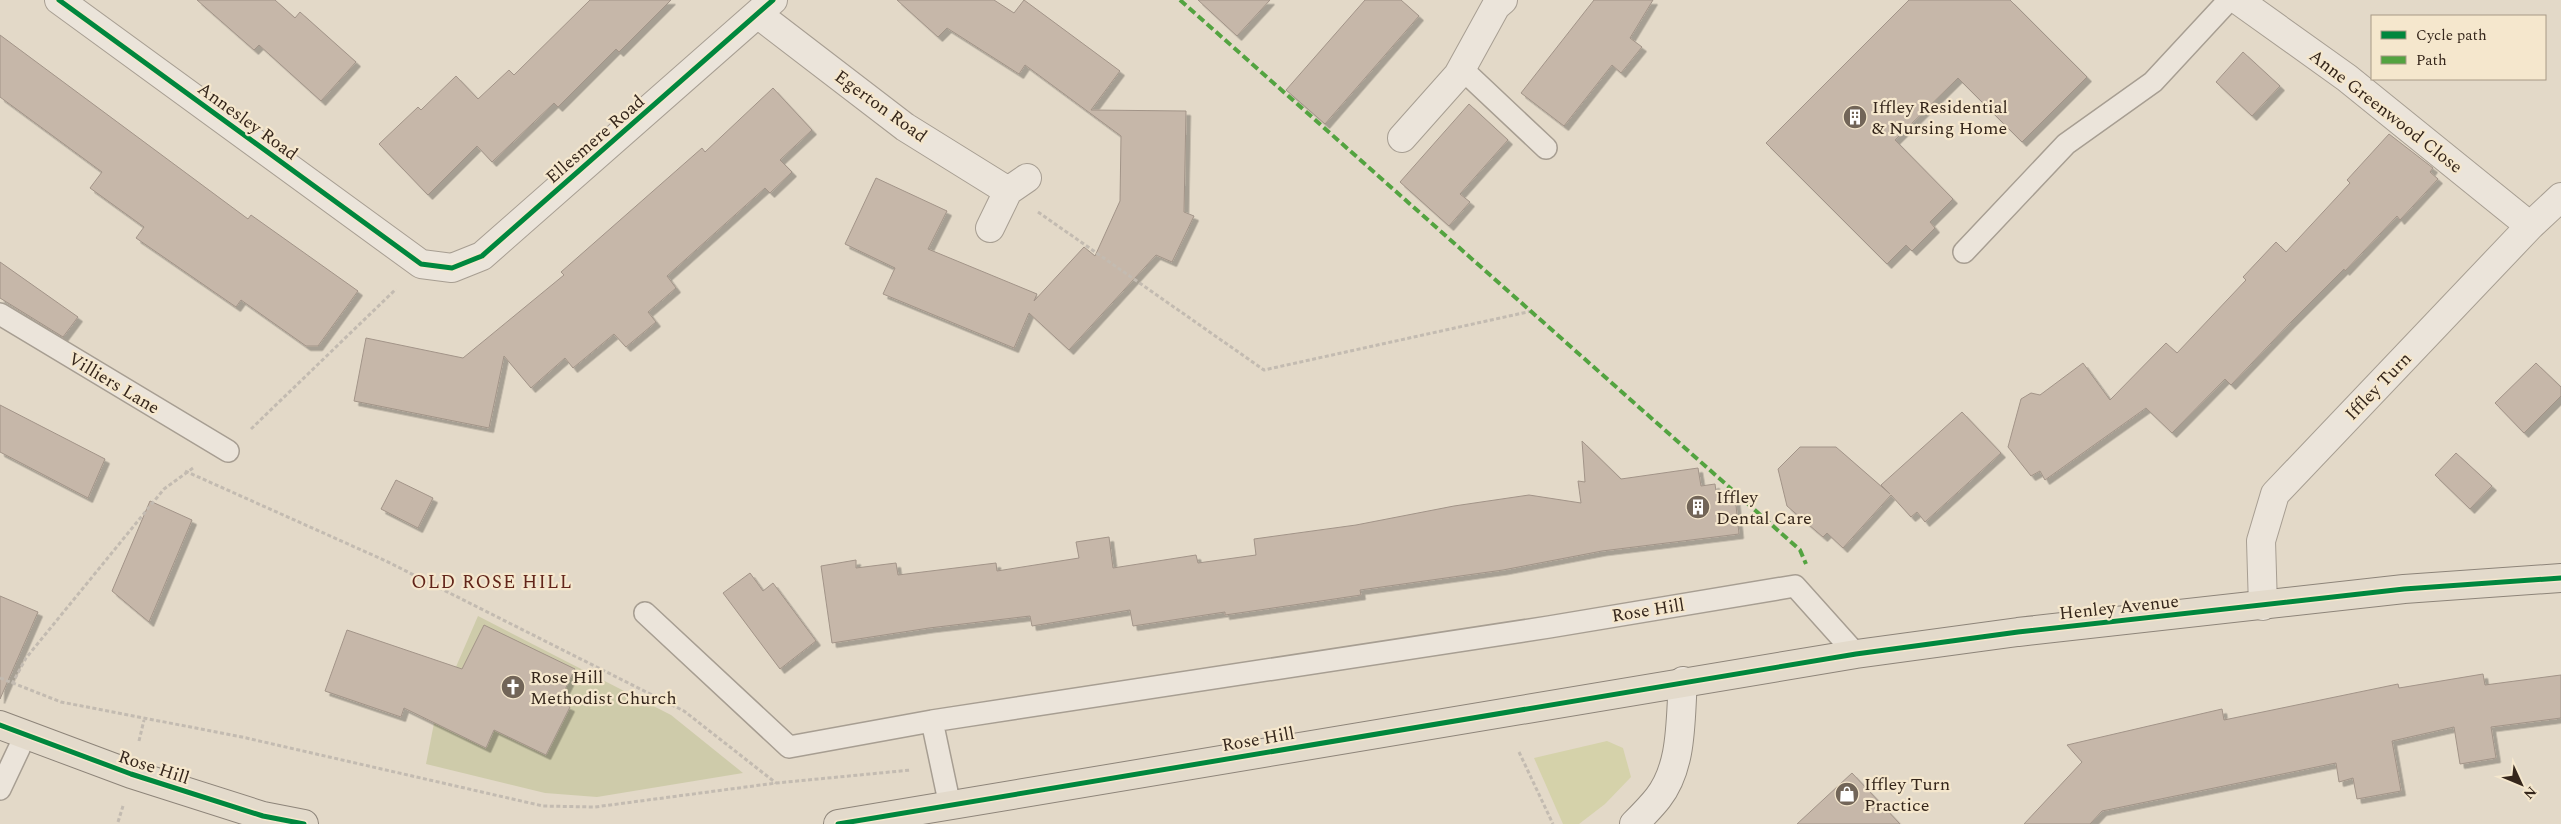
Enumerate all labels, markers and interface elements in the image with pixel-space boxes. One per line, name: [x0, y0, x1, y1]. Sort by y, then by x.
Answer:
legend: [2371, 15, 2546, 80]
text: Cycle path: [2416, 24, 2487, 47]
street label: Anne Greenwood Close: [2303, 43, 2468, 180]
text: Path: [2416, 49, 2447, 72]
street label: Egerton Road: [829, 63, 933, 149]
street label: Annesley Road: [192, 76, 304, 167]
street label: Ellesmere Road: [540, 89, 651, 190]
place label: Iffley Residential & Nursing Home: [1872, 94, 2008, 142]
building icon: Iffley Residential & Nursing Home: [1842, 104, 1868, 130]
street label: Villiers Lane: [63, 345, 165, 421]
street label: Iffley Turn: [2339, 346, 2418, 427]
place label: Iffley Dental Care: [1716, 484, 1812, 532]
building icon: Iffley Dental Care: [1685, 494, 1711, 520]
district label: OLD ROSE HILL: [411, 568, 573, 597]
street label: Henley Avenue: [2058, 588, 2180, 627]
street label: Rose Hill: [1610, 591, 1686, 630]
place label: Rose Hill Methodist Church: [530, 664, 677, 712]
church icon: Rose Hill Methodist Church: [500, 674, 526, 700]
street label: Rose Hill: [1220, 720, 1297, 759]
street label: Rose Hill: [115, 743, 193, 792]
north arrow: [2496, 759, 2546, 809]
place label: Iffley Turn Practice: [1864, 771, 1950, 819]
shop icon: Iffley Turn Practice: [1834, 781, 1860, 807]
text: N: [2518, 781, 2542, 804]

